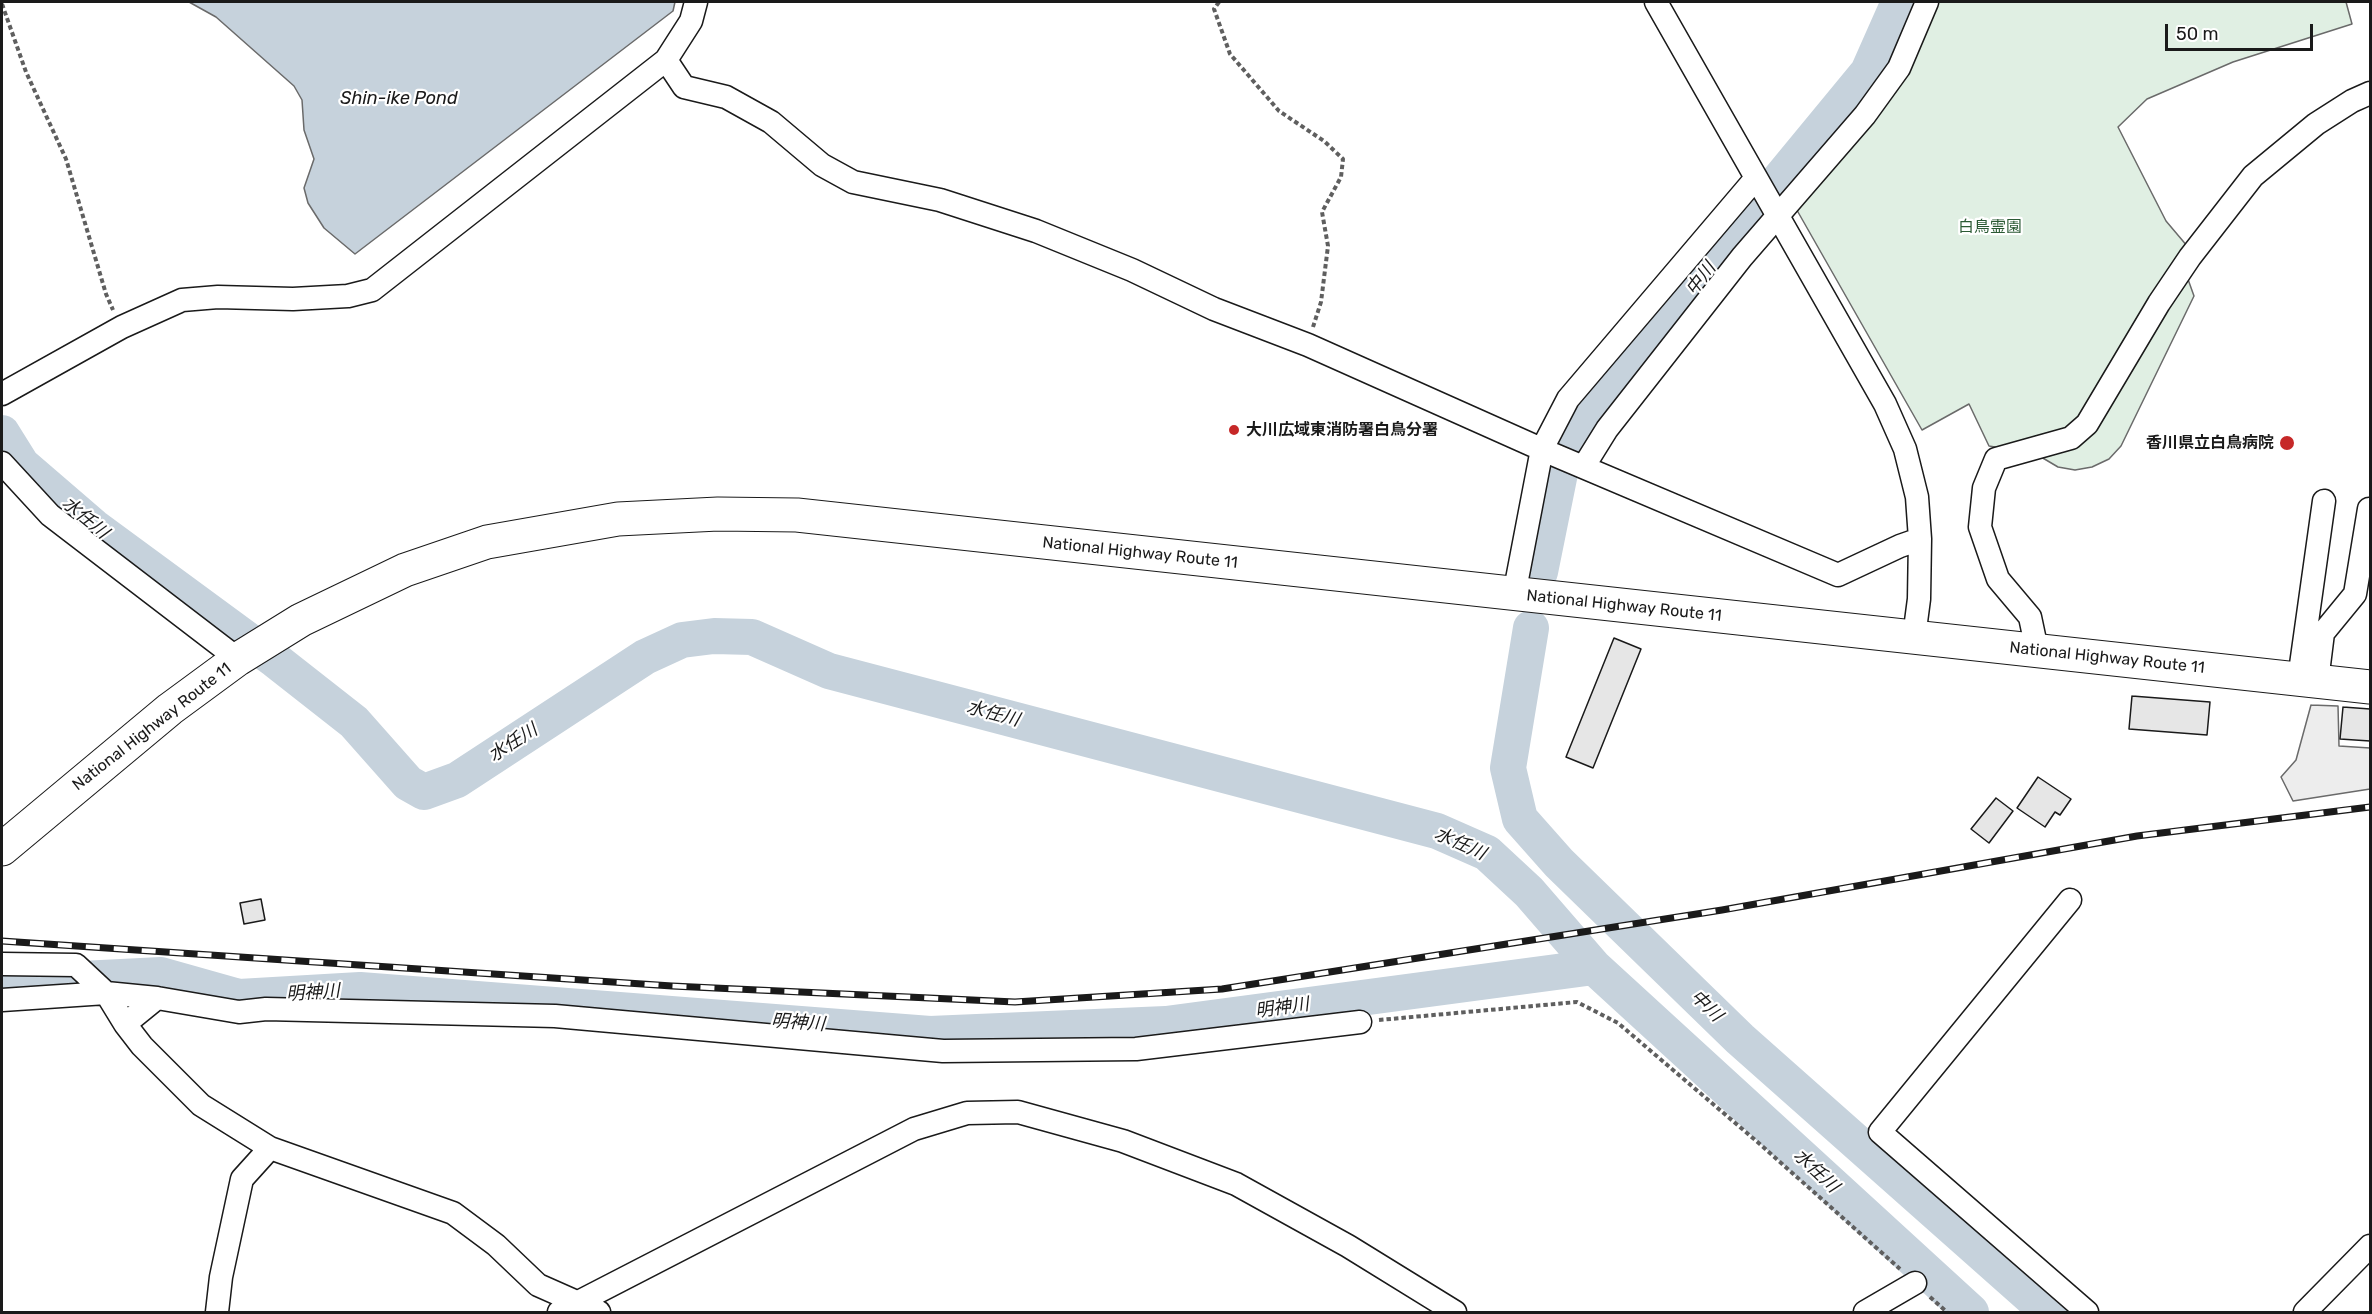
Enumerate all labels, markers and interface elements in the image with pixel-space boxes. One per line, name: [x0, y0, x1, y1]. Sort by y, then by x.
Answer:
scale bar: [2168, 12, 2316, 50]
text: 50 m: [2176, 23, 2219, 45]
water label: Shin-ike Pond: [340, 88, 458, 110]
park label: 白鳥霊園: [1958, 217, 2022, 237]
water label: 中川: [1682, 258, 1720, 300]
place label: 大川広域東消防署白鳥分署: [1246, 420, 1438, 440]
marker: 大川広域東消防署白鳥分署: [1227, 423, 1241, 437]
place label: 香川県立白鳥病院: [2146, 433, 2274, 453]
marker: 香川県立白鳥病院: [2278, 434, 2296, 452]
water label: 水任川: [57, 492, 113, 544]
street label: National Highway Route 11: [1042, 533, 1238, 573]
street label: National Highway Route 11: [1526, 586, 1722, 626]
street label: National Highway Route 11: [2009, 638, 2205, 678]
street label: National Highway Route 11: [69, 659, 235, 795]
water label: 水任川: [964, 697, 1022, 731]
water label: 水任川: [484, 719, 542, 767]
water label: 水任川: [1431, 823, 1489, 865]
water label: 明神川: [285, 980, 341, 1006]
water label: 中川: [1686, 986, 1726, 1026]
water label: 明神川: [1254, 994, 1310, 1022]
water label: 明神川: [770, 1010, 826, 1036]
water label: 水任川: [1789, 1145, 1843, 1197]

